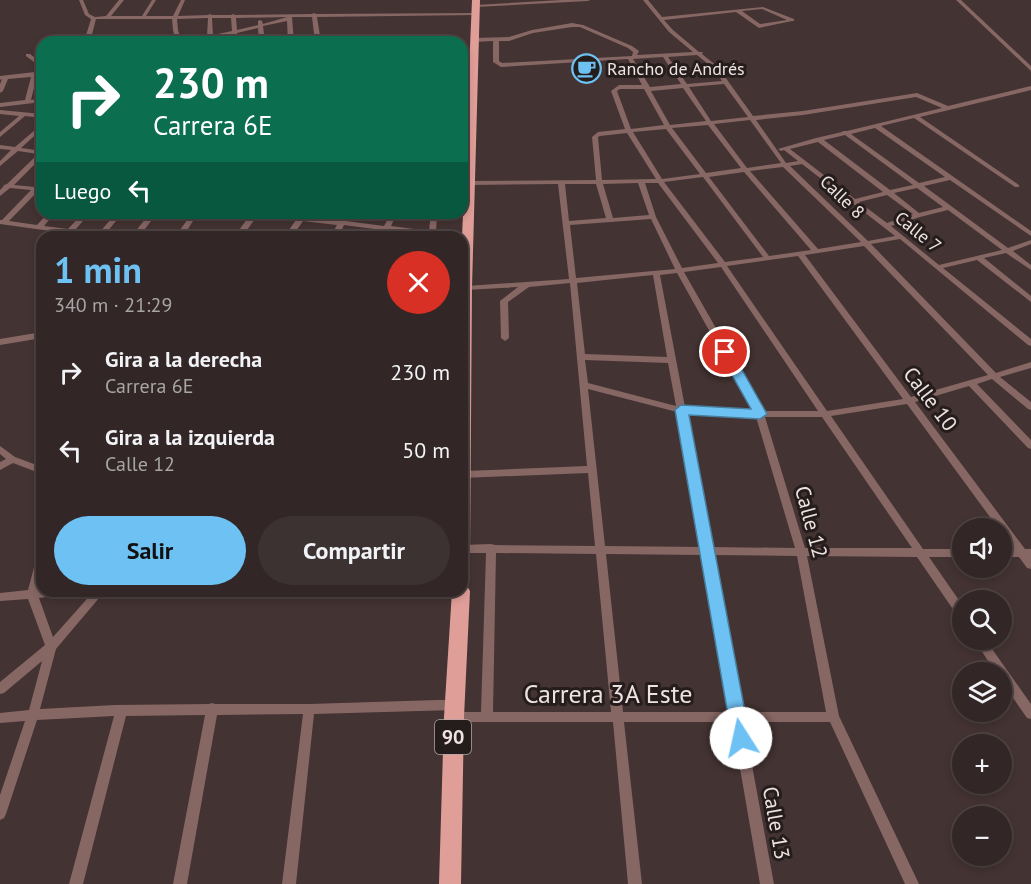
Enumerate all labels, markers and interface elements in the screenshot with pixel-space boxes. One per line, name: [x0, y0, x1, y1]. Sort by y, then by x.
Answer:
cafe icon: Rancho de Andrés: [570, 53, 602, 85]
text: 230 m: [153, 55, 269, 110]
place label: Rancho de Andrés: [607, 57, 745, 80]
icon: right: [54, 60, 132, 138]
text: Carrera 6E: [153, 108, 272, 142]
street label: Calle 8: [815, 170, 869, 223]
icon: left: [123, 174, 156, 207]
text: Luego: [54, 177, 111, 205]
street label: Calle 7: [890, 206, 946, 257]
text: 1 min: [54, 246, 142, 293]
button: close: [387, 251, 450, 314]
text: 340 m · 21:29: [54, 292, 172, 318]
pin: [699, 326, 750, 377]
icon: arrive: [708, 335, 741, 368]
text: Gira a la derecha: [105, 345, 262, 373]
icon: right: [54, 356, 87, 389]
text: 230 m: [390, 358, 450, 386]
street label: Calle 10: [898, 361, 963, 436]
text: Carrera 6E: [105, 373, 193, 399]
text: Gira a la izquierda: [105, 423, 275, 451]
icon: left: [54, 434, 87, 467]
text: 50 m: [402, 436, 450, 464]
text: Calle 12: [105, 451, 175, 477]
street label: Calle 12: [789, 483, 834, 561]
button: Salir: [54, 516, 246, 585]
button: Compartir: [258, 516, 450, 585]
map controls: [952, 518, 1012, 866]
button: sound: [952, 518, 1012, 578]
button: search: [952, 590, 1012, 650]
button: layers: [952, 662, 1012, 722]
street label: Carrera 3A Este: [524, 677, 692, 710]
position arrow: [709, 706, 773, 770]
road number: 90: [435, 720, 471, 754]
button: +: [952, 734, 1012, 794]
street label: Calle 13: [757, 784, 796, 861]
button: −: [952, 806, 1012, 866]

